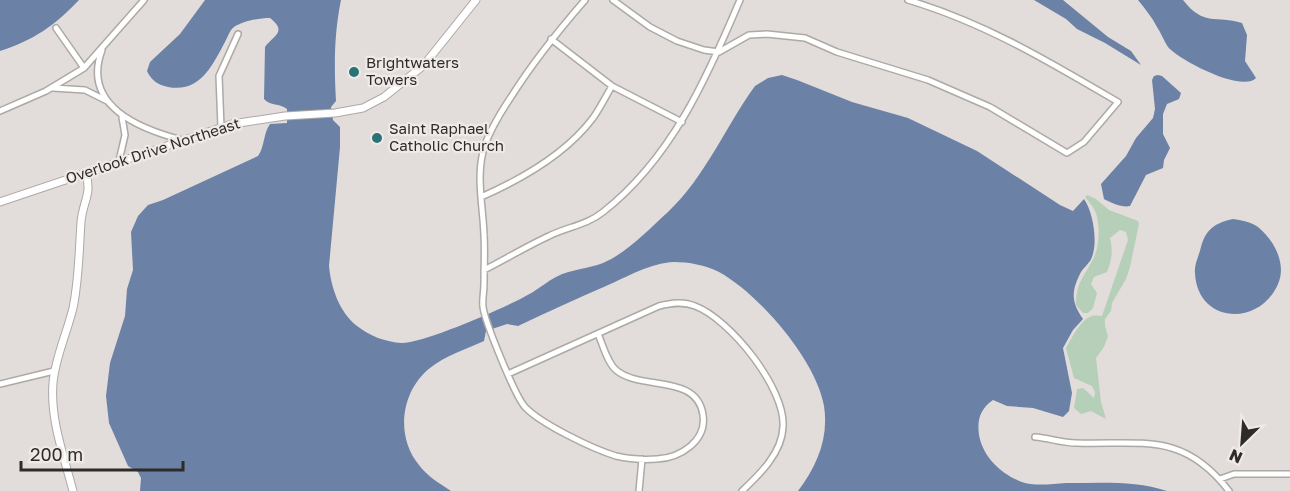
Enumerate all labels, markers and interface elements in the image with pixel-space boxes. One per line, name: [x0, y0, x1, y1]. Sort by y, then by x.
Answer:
place label: Brightwaters Towers: [366, 53, 459, 88]
marker: Brightwaters Towers: [347, 65, 361, 79]
street label: Overlook Drive Northeast: [63, 113, 242, 187]
place label: Saint Raphael Catholic Church: [389, 119, 504, 154]
marker: Saint Raphael Catholic Church: [370, 131, 384, 145]
north arrow: [1212, 413, 1272, 473]
scale bar: [21, 434, 183, 472]
text: 200 m: [30, 443, 83, 465]
text: N: [1226, 445, 1245, 468]

